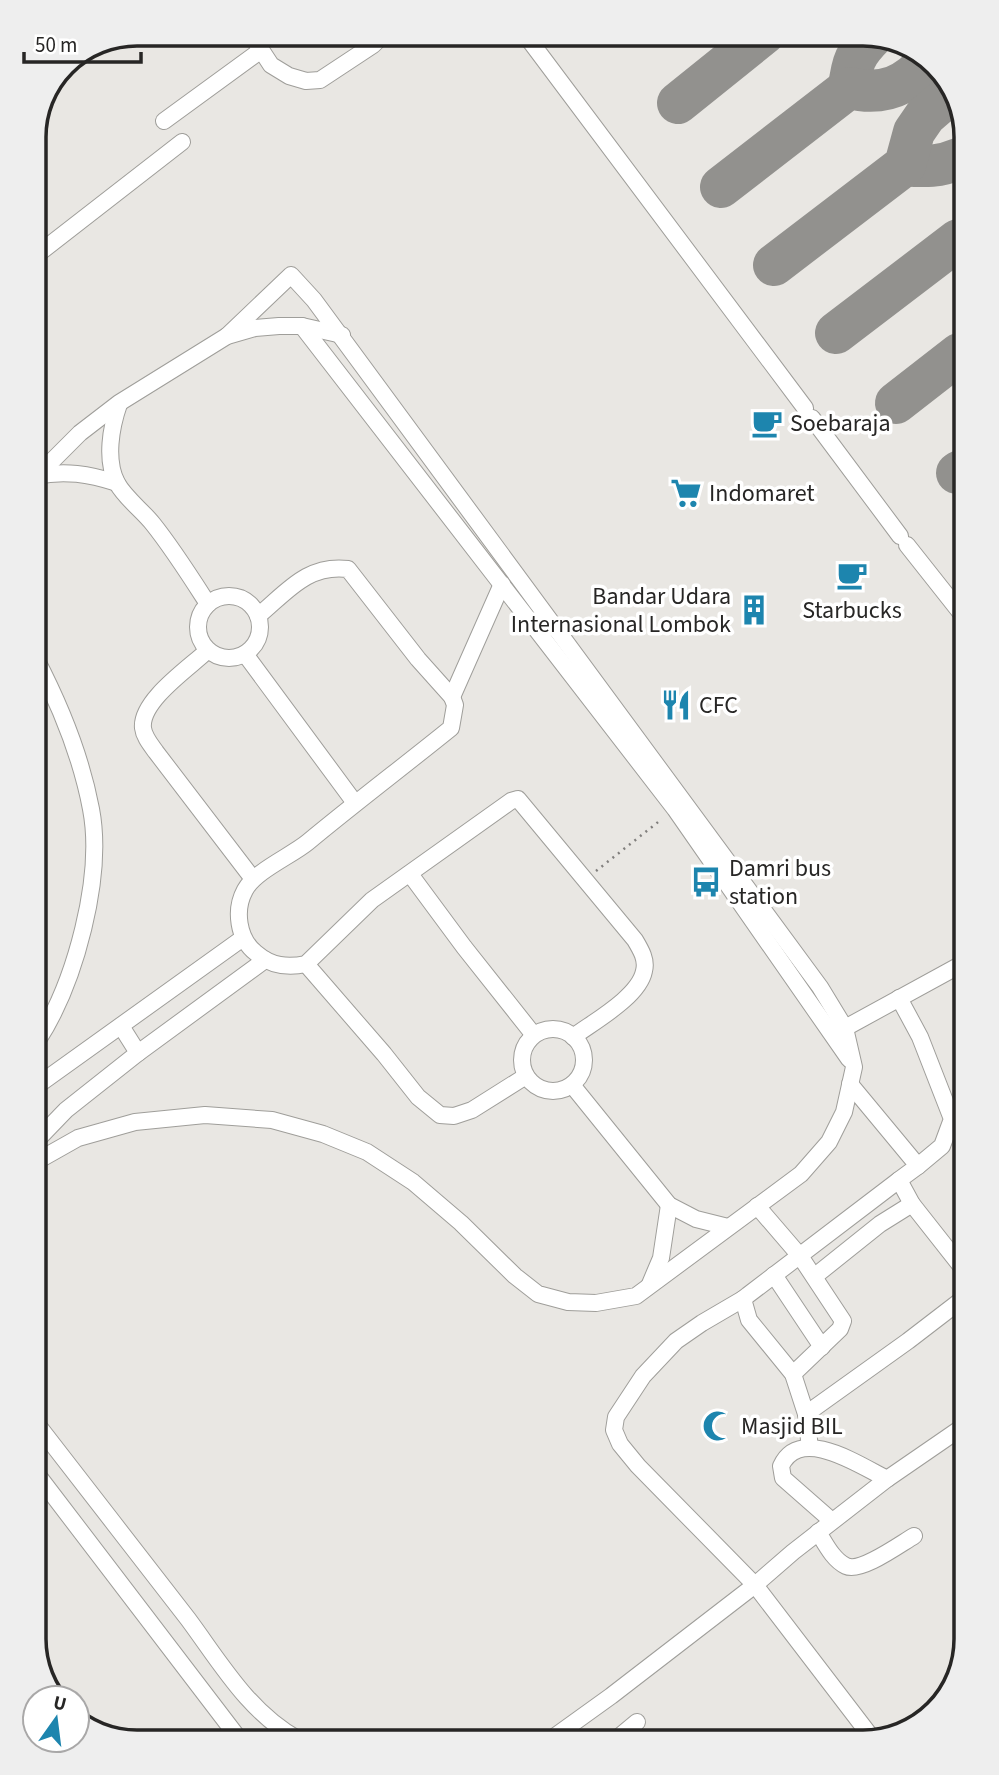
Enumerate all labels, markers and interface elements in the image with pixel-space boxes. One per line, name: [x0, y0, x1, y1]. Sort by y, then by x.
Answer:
scale bar: [24, 21, 142, 65]
text: 50 m: [35, 30, 77, 60]
cafe icon: Soebaraja: [750, 406, 784, 440]
place label: Soebaraja: [790, 406, 891, 441]
supermarket icon: Indomaret: [669, 476, 703, 510]
place label: Indomaret: [709, 476, 815, 511]
cafe icon: Starbucks: [835, 558, 869, 592]
place label: Bandar Udara Internasional Lombok: [511, 579, 731, 642]
building icon: Bandar Udara Internasional Lombok: [737, 593, 771, 627]
place label: Starbucks: [802, 593, 902, 628]
restaurant icon: CFC: [659, 688, 693, 722]
place label: CFC: [699, 688, 738, 723]
place label: Damri bus station: [729, 851, 831, 914]
bus stop icon: Damri bus station: [689, 865, 723, 899]
mosque icon: Masjid BIL: [701, 1409, 735, 1443]
place label: Masjid BIL: [741, 1409, 843, 1444]
north arrow: [21, 1684, 91, 1754]
text: U: [50, 1689, 69, 1719]

